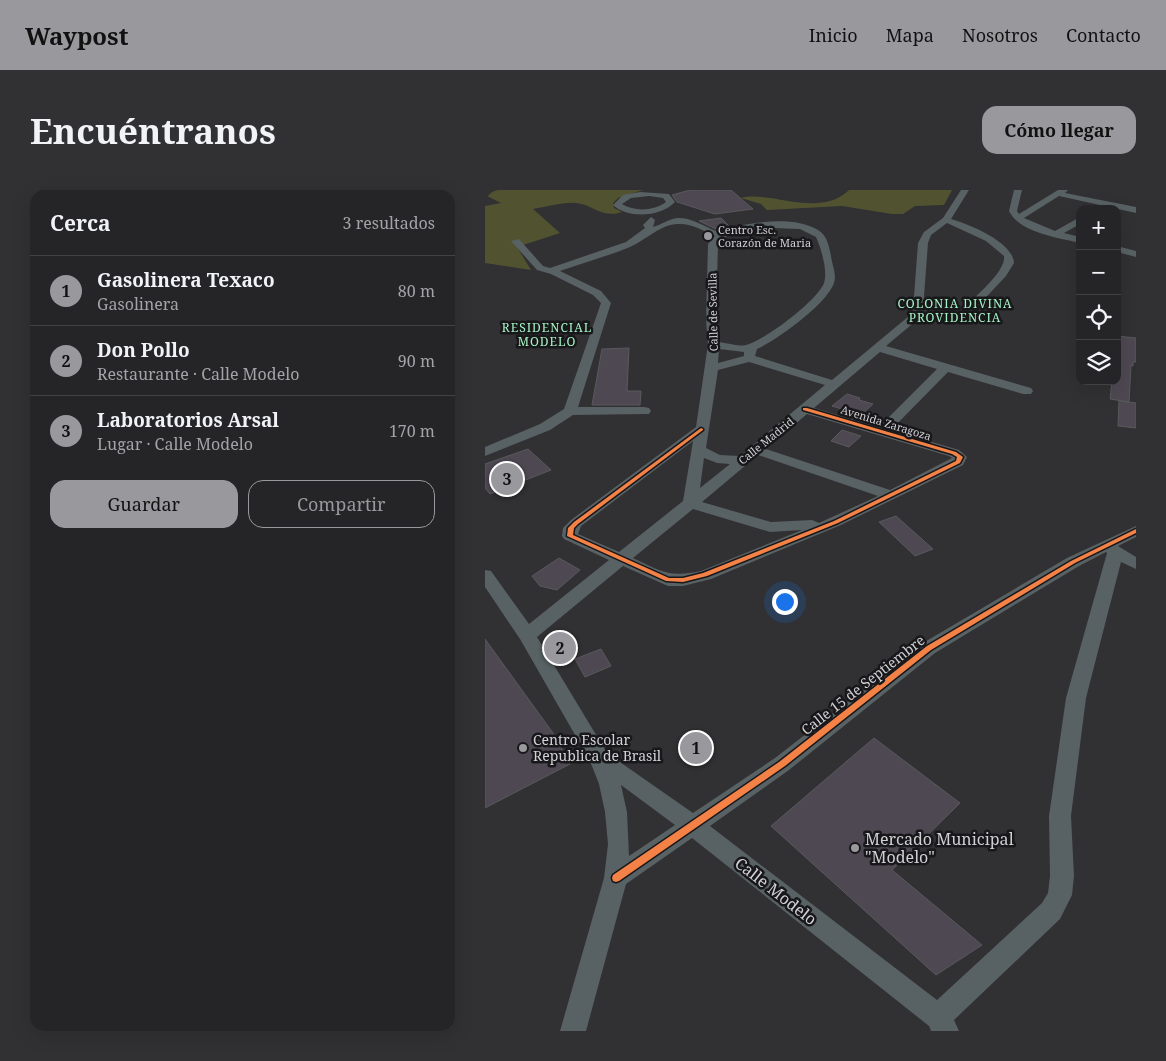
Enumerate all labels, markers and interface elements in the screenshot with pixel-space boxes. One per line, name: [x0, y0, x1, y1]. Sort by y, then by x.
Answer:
text: Waypost: [25, 19, 128, 52]
text: Inicio: [809, 23, 858, 47]
text: Mapa: [886, 23, 934, 47]
text: Nosotros: [962, 23, 1038, 47]
text: Contacto: [1066, 23, 1141, 47]
button: Cómo llegar: [982, 106, 1136, 154]
text: Encuéntranos: [30, 107, 276, 154]
map controls: [1076, 205, 1121, 385]
button: +: [1076, 205, 1121, 250]
text: Cerca: [50, 209, 111, 237]
text: 3 resultados: [343, 212, 435, 234]
place label: Centro Esc. Corazón de Maria: [718, 222, 811, 250]
marker: Centro Esc. Corazón de Maria: [702, 230, 714, 242]
button: −: [1076, 250, 1121, 295]
text: Gasolinera Texaco: [97, 267, 275, 293]
street label: Calle de Sevilla: [704, 272, 721, 352]
text: 1: [61, 280, 71, 302]
text: 80 m: [398, 280, 435, 302]
text: Gasolinera: [97, 293, 179, 315]
district label: COLONIA DIVINA PROVIDENCIA: [897, 295, 1013, 326]
button: locate: [1076, 295, 1121, 340]
district label: RESIDENCIAL MODELO: [502, 319, 592, 350]
text: Don Pollo: [97, 337, 190, 363]
button: layers: [1076, 340, 1121, 385]
text: 2: [61, 350, 71, 372]
text: 90 m: [398, 350, 435, 372]
text: Restaurante · Calle Modelo: [97, 363, 299, 385]
street label: Avenida Zaragoza: [839, 402, 933, 443]
text: Laboratorios Arsal: [97, 407, 279, 433]
street label: Calle Madrid: [735, 413, 797, 468]
text: 3: [61, 420, 71, 442]
text: 170 m: [389, 420, 435, 442]
text: Lugar · Calle Modelo: [97, 433, 253, 455]
pin: 3: [491, 460, 523, 498]
button: Guardar: [50, 480, 238, 528]
button: Compartir: [248, 480, 435, 528]
your location: [772, 589, 798, 615]
pin: 2: [544, 629, 576, 667]
street label: Calle 15 de Septiembre: [797, 630, 928, 739]
pin: 1: [680, 729, 712, 767]
place label: Centro Escolar Republica de Brasil: [533, 730, 662, 765]
marker: Centro Escolar Republica de Brasil: [517, 742, 529, 754]
place label: Mercado Municipal "Modelo": [865, 828, 1014, 868]
marker: Mercado Municipal "Modelo": [849, 842, 861, 854]
street label: Calle Modelo: [730, 852, 822, 930]

